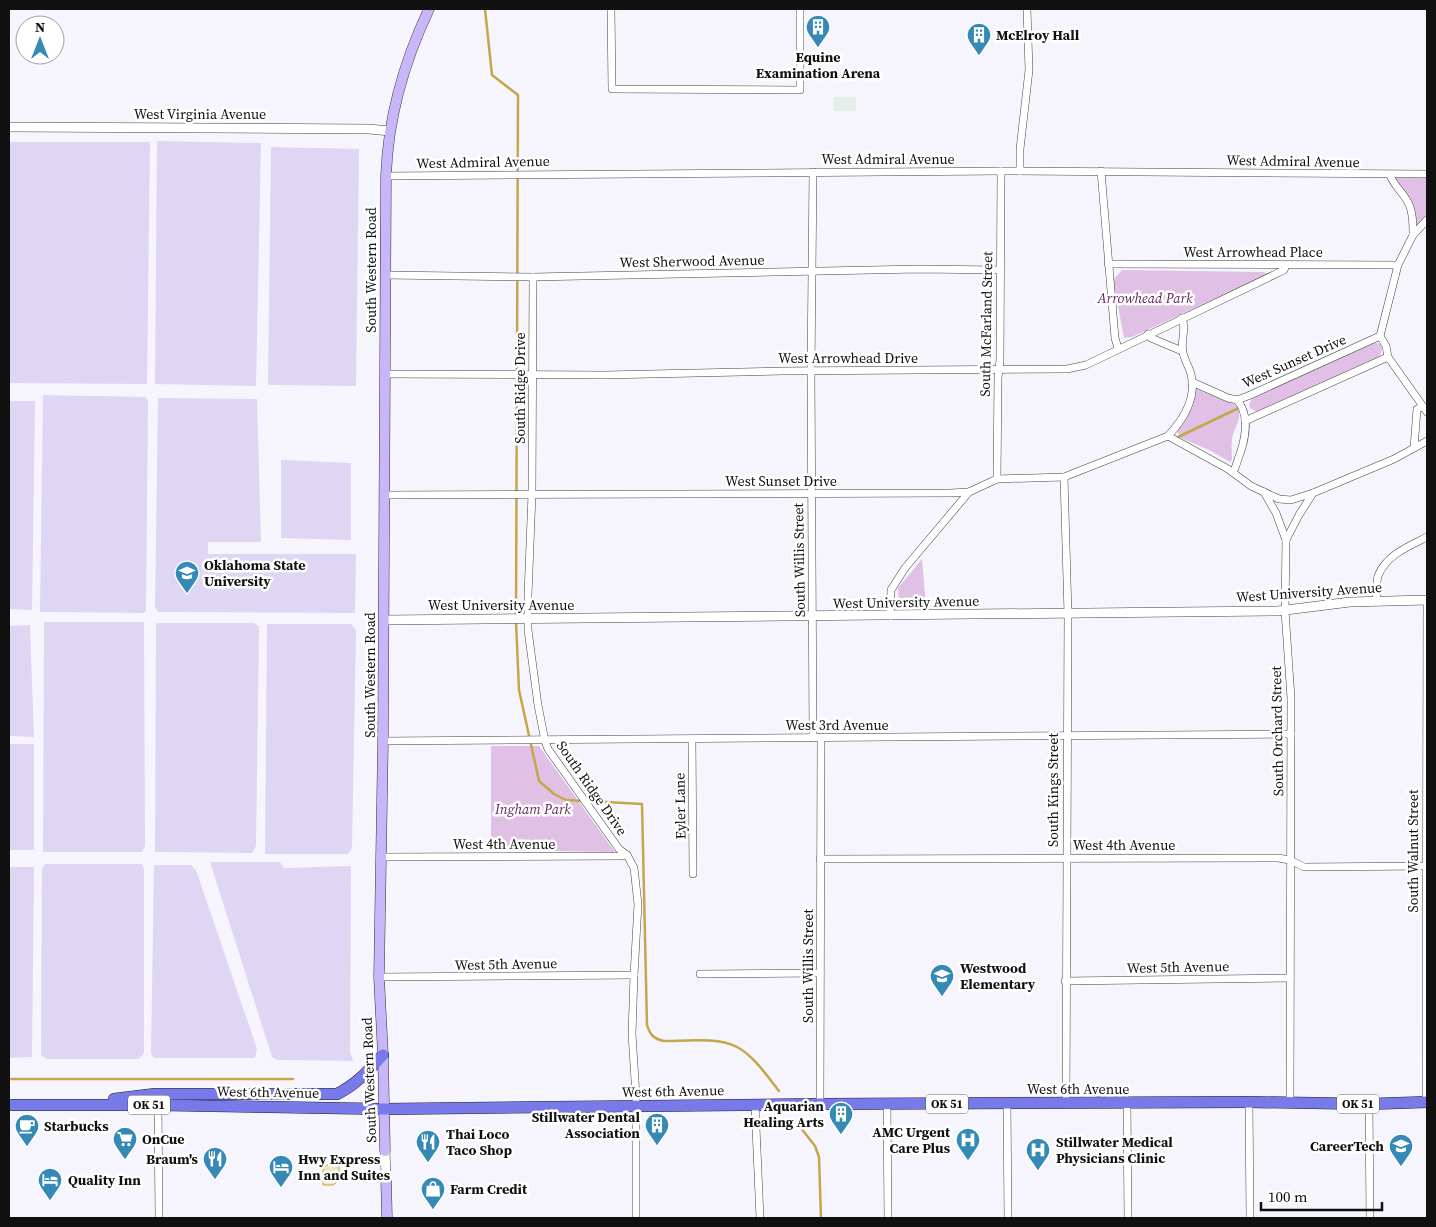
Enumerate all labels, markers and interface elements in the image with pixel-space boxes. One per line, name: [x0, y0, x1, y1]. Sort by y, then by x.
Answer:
building icon: Equine Examination Arena: [805, 14, 831, 48]
north arrow: [15, 15, 65, 65]
text: N: [35, 17, 45, 37]
building icon: McElroy Hall: [966, 22, 992, 56]
place label: McElroy Hall: [996, 25, 1080, 45]
place label: Equine Examination Arena: [756, 47, 881, 83]
street label: West Virginia Avenue: [134, 104, 266, 124]
street label: West Admiral Avenue: [821, 149, 955, 169]
street label: West Admiral Avenue: [1226, 150, 1360, 172]
street label: West Admiral Avenue: [416, 151, 550, 173]
street label: South Western Road: [361, 207, 381, 333]
street label: West Arrowhead Place: [1183, 242, 1323, 262]
street label: West Sherwood Avenue: [619, 250, 765, 272]
street label: South McFarland Street: [975, 251, 997, 397]
park label: Arrowhead Park: [1096, 288, 1193, 308]
street label: West Sunset Drive: [1239, 329, 1349, 393]
street label: South Ridge Drive: [510, 332, 530, 444]
street label: West Arrowhead Drive: [778, 348, 918, 368]
street label: West Sunset Drive: [725, 471, 837, 491]
street label: South Willis Street: [788, 502, 810, 617]
place label: Oklahoma State University: [204, 555, 306, 591]
school or university icon: Oklahoma State University: [174, 560, 200, 594]
street label: West University Avenue: [1235, 577, 1383, 607]
street label: West University Avenue: [833, 591, 979, 613]
street label: West University Avenue: [428, 595, 574, 615]
street label: South Western Road: [360, 612, 380, 738]
street label: South Orchard Street: [1266, 665, 1288, 796]
street label: West 3rd Avenue: [785, 715, 889, 735]
street label: South Kings Street: [1043, 733, 1063, 847]
street label: South Ridge Drive: [552, 737, 632, 839]
street label: Eyler Lane: [669, 773, 691, 839]
street label: South Walnut Street: [1403, 789, 1423, 913]
park label: Ingham Park: [494, 799, 571, 819]
street label: West 4th Avenue: [453, 834, 555, 854]
street label: West 4th Avenue: [1073, 835, 1175, 855]
street label: South Willis Street: [798, 909, 818, 1023]
street label: West 5th Avenue: [454, 953, 558, 975]
street label: West 5th Avenue: [1126, 956, 1230, 978]
place label: Westwood Elementary: [960, 958, 1036, 994]
school or university icon: Westwood Elementary: [929, 963, 955, 997]
street label: South Western Road: [357, 1017, 381, 1143]
street label: West 6th Avenue: [1027, 1079, 1129, 1099]
street label: West 6th Avenue: [621, 1080, 725, 1102]
street label: West 6th Avenue: [216, 1081, 320, 1103]
road number: OK 51: [926, 1094, 968, 1114]
road number: OK 51: [1337, 1094, 1379, 1114]
road number: OK 51: [128, 1096, 170, 1114]
place label: Aquarian Healing Arts: [743, 1096, 825, 1132]
building icon: Aquarian Healing Arts: [828, 1101, 854, 1135]
place label: Stillwater Dental Association: [532, 1107, 640, 1143]
building icon: Stillwater Dental Association: [644, 1112, 670, 1146]
cafe icon: Starbucks: [14, 1113, 40, 1147]
place label: Starbucks: [44, 1116, 109, 1136]
place label: AMC Urgent Care Plus: [872, 1122, 951, 1158]
place label: Thai Loco Taco Shop: [446, 1124, 512, 1160]
supermarket icon: OnCue: [112, 1126, 138, 1160]
hospital icon: AMC Urgent Care Plus: [955, 1127, 981, 1161]
place label: OnCue: [142, 1129, 185, 1149]
restaurant icon: Thai Loco Taco Shop: [415, 1129, 441, 1163]
place label: Stillwater Medical Physicians Clinic: [1056, 1132, 1173, 1168]
school or university icon: CareerTech: [1388, 1133, 1414, 1167]
place label: CareerTech: [1310, 1136, 1384, 1156]
hospital icon: Stillwater Medical Physicians Clinic: [1025, 1137, 1051, 1171]
restaurant icon: Braum's: [202, 1146, 228, 1180]
place label: Braum's: [146, 1149, 199, 1169]
place label: Hwy Express Inn and Suites: [298, 1149, 391, 1185]
hotel icon: Hwy Express Inn and Suites: [268, 1154, 294, 1188]
hotel icon: Quality Inn: [37, 1167, 63, 1201]
place label: Quality Inn: [68, 1170, 141, 1190]
shop icon: Farm Credit: [420, 1176, 446, 1210]
place label: Farm Credit: [450, 1179, 528, 1199]
scale bar: [1261, 1180, 1382, 1212]
text: 100 m: [1268, 1186, 1308, 1207]

